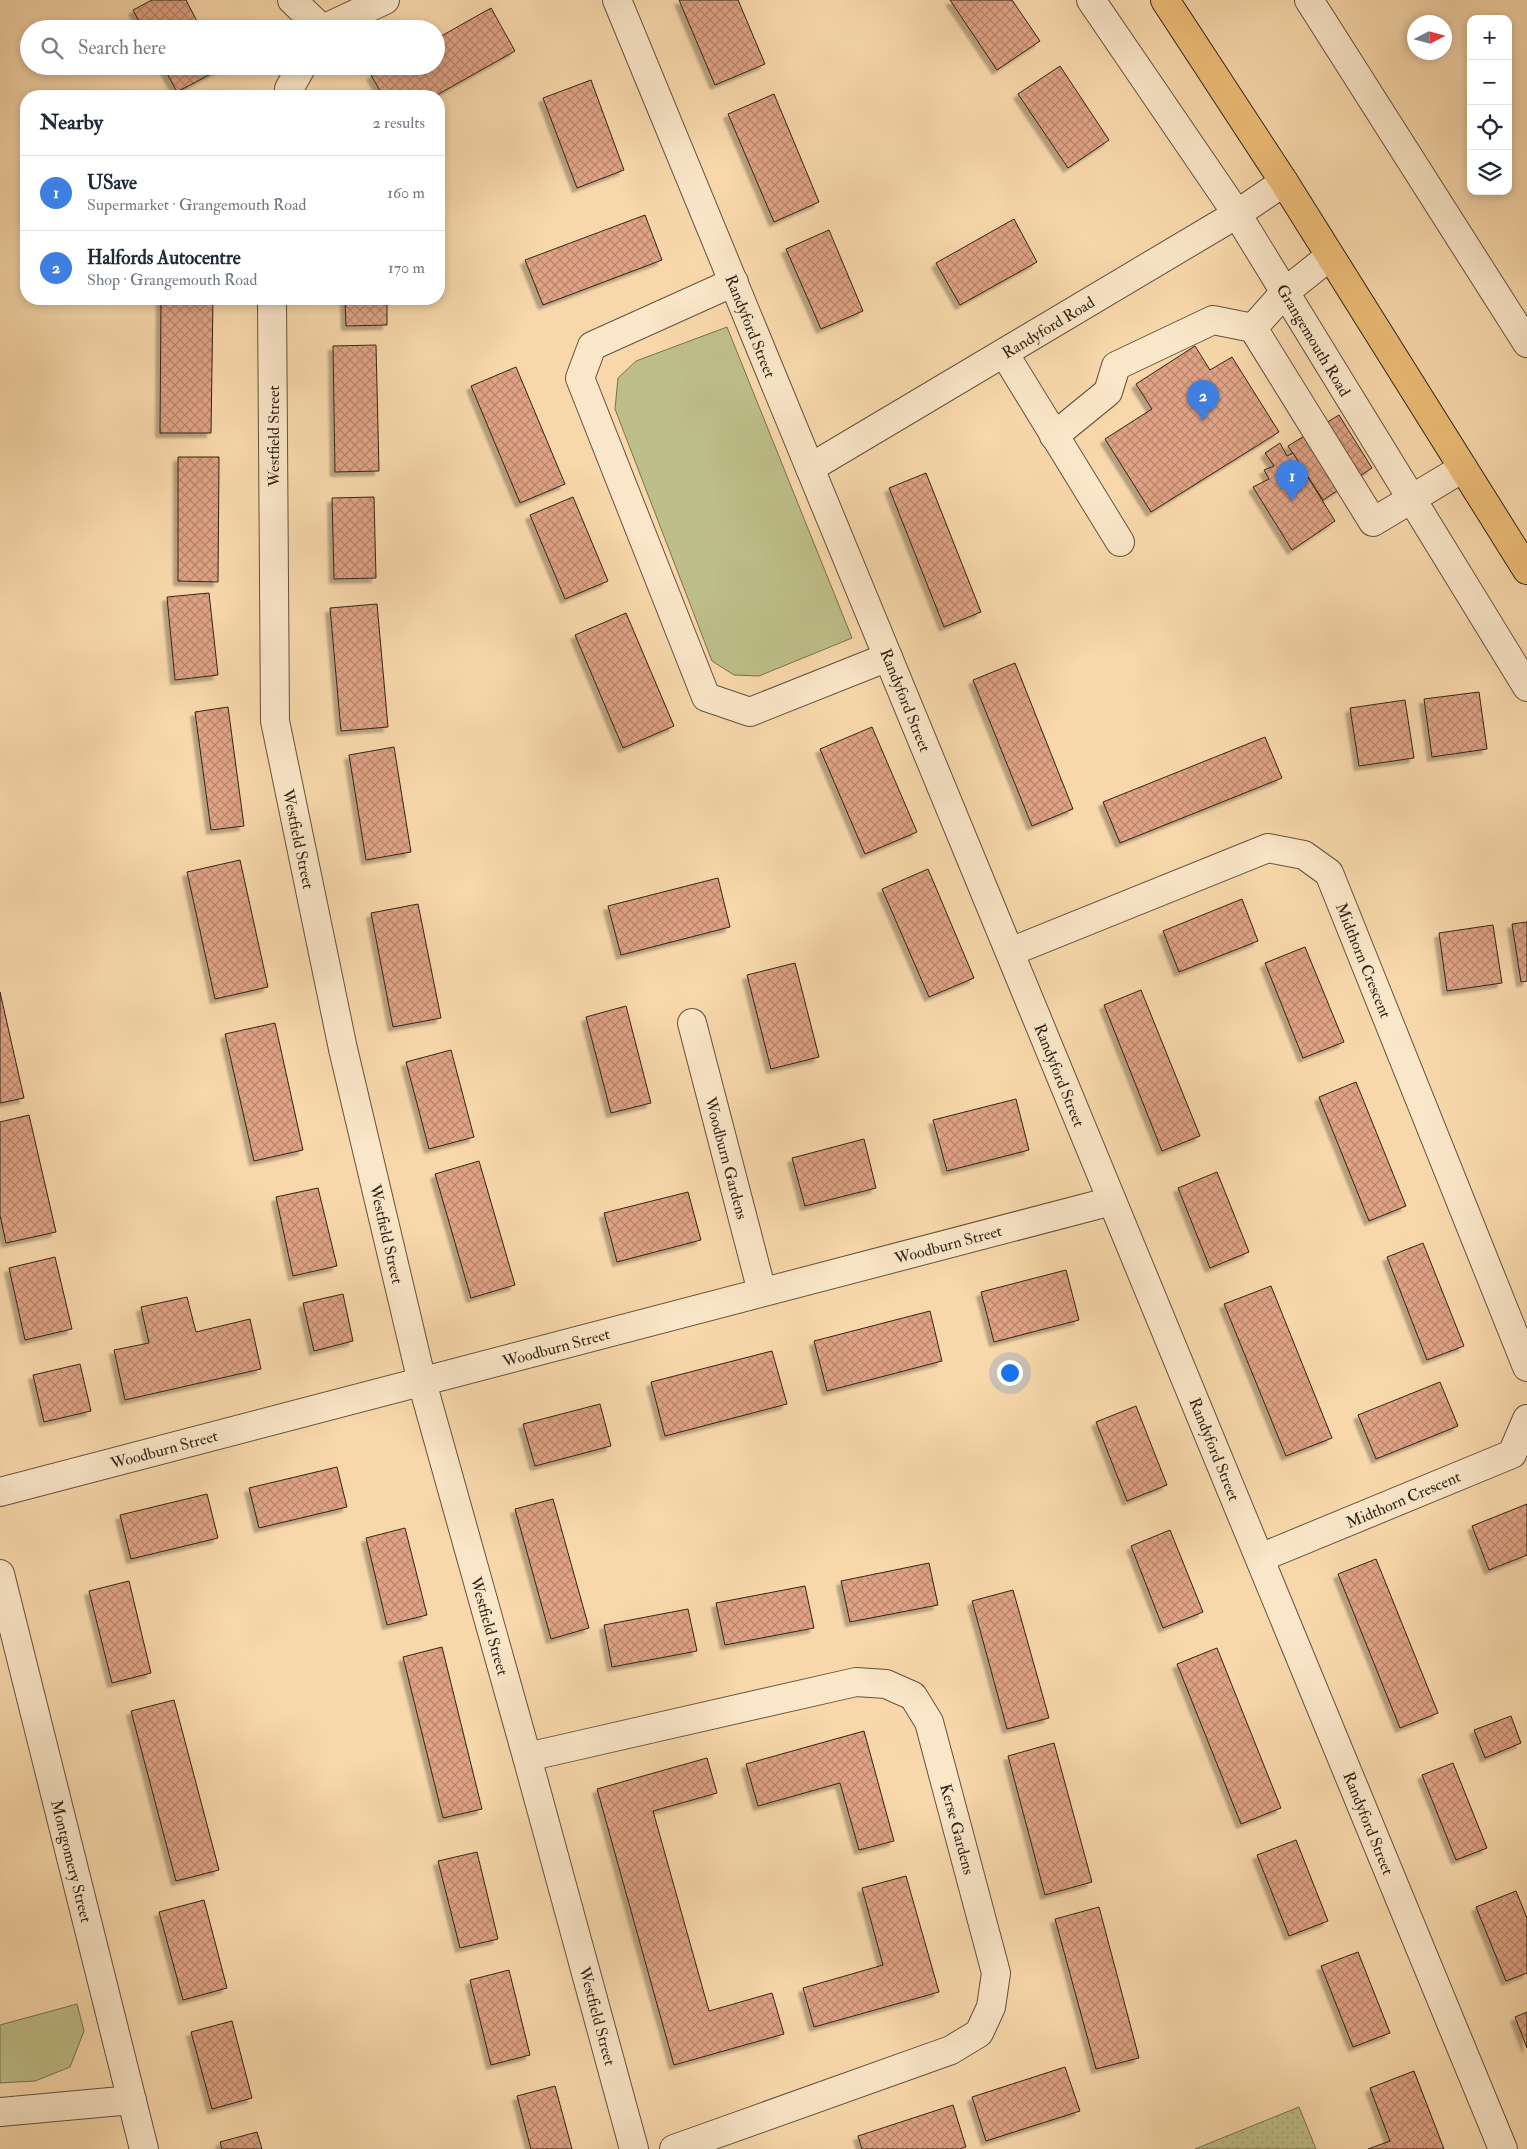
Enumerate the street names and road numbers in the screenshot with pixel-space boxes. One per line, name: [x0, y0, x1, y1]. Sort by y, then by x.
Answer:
street label: Randyford Street: [720, 272, 780, 381]
street label: Grangemouth Road: [1272, 281, 1355, 400]
street label: Randyford Road: [999, 292, 1099, 363]
street label: Westfield Street: [264, 385, 284, 488]
street label: Randyford Street: [875, 646, 935, 755]
street label: Westfield Street: [277, 786, 318, 891]
street label: Midthorn Crescent: [1331, 900, 1395, 1021]
street label: Randyford Street: [1029, 1021, 1089, 1130]
street label: Woodburn Gardens: [700, 1094, 752, 1222]
street label: Westfield Street: [365, 1182, 407, 1286]
street label: Woodburn Street: [891, 1221, 1004, 1269]
street label: Woodburn Street: [499, 1324, 612, 1372]
street label: Randyford Street: [1184, 1395, 1244, 1504]
street label: Woodburn Street: [107, 1426, 220, 1474]
street label: Midthorn Crescent: [1343, 1467, 1464, 1533]
street label: Westfield Street: [465, 1574, 513, 1678]
street label: Randyford Street: [1338, 1769, 1398, 1878]
street label: Kerse Gardens: [935, 1782, 979, 1877]
street label: Montgomery Street: [46, 1798, 96, 1925]
street label: Westfield Street: [574, 1964, 620, 2068]

